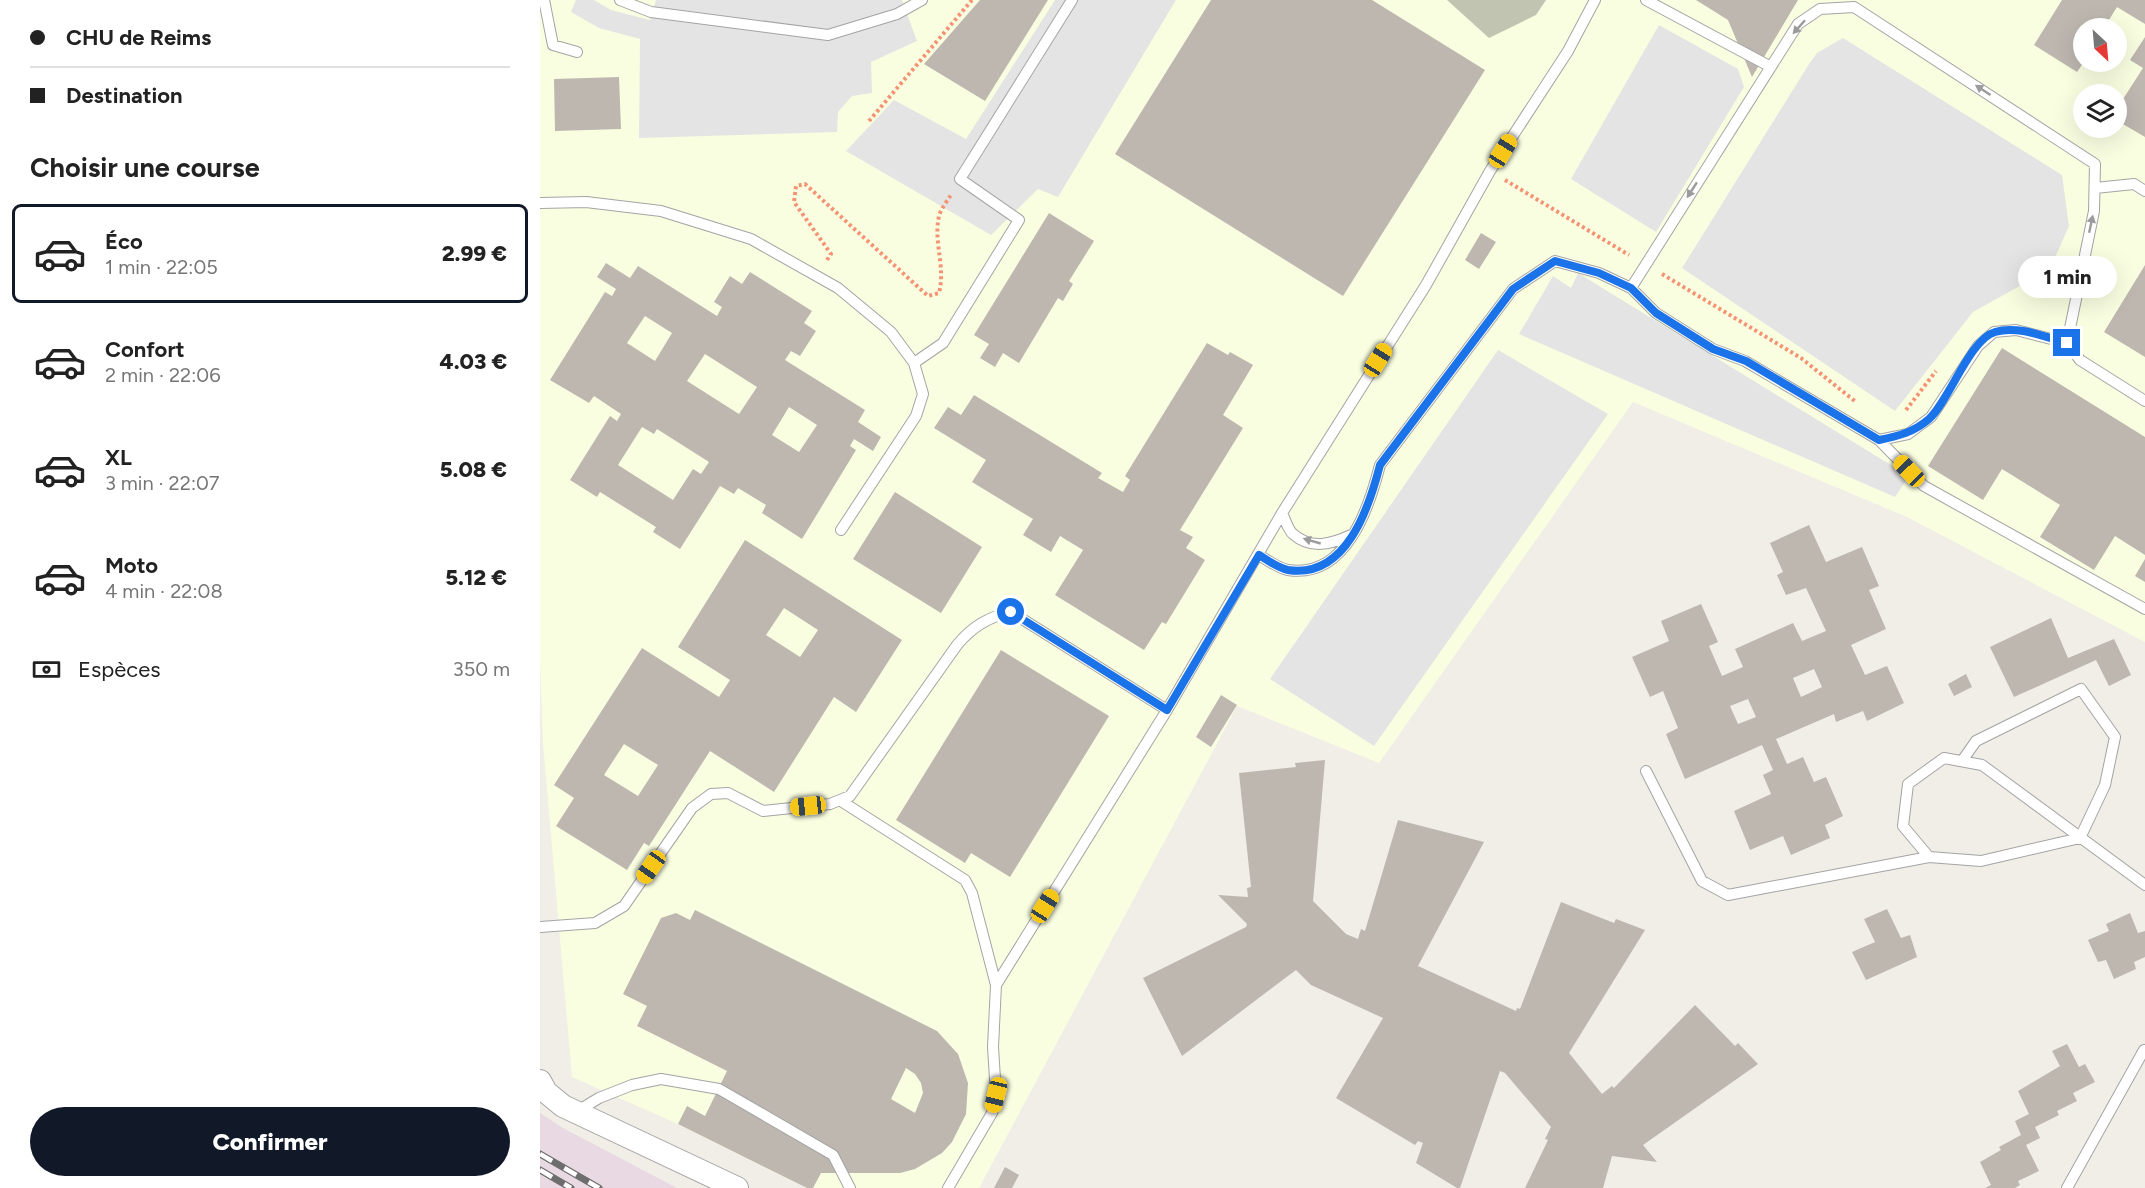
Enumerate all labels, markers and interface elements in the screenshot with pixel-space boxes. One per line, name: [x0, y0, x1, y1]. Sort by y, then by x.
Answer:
north arrow: [2073, 18, 2127, 72]
map controls: [2073, 18, 2127, 138]
one-way arrow: [1792, 19, 1805, 35]
text: CHU de Reims: [66, 24, 211, 51]
text: Destination: [66, 82, 183, 109]
one-way arrow: [1976, 84, 1992, 96]
button: layers: [2073, 84, 2127, 138]
car: [1486, 131, 1520, 171]
text: Choisir une course: [30, 151, 260, 184]
one-way arrow: [1687, 182, 1698, 198]
one-way arrow: [2087, 215, 2097, 234]
icon: car: [33, 227, 87, 281]
text: Éco: [105, 228, 143, 255]
text: 2.99 €: [442, 240, 507, 267]
text: 1 min · 22:05: [105, 255, 218, 279]
callout: 1 min: [2018, 256, 2116, 298]
text: 1 min: [2044, 265, 2091, 289]
route end: [2053, 329, 2080, 356]
icon: car: [33, 335, 87, 389]
text: Confort: [105, 336, 185, 363]
car: [1361, 340, 1395, 380]
text: 4.03 €: [440, 348, 507, 375]
text: 2 min · 22:06: [105, 363, 220, 387]
icon: car: [33, 443, 87, 497]
text: XL: [105, 444, 132, 471]
car: [1890, 452, 1928, 490]
text: 5.08 €: [440, 456, 507, 483]
text: 3 min · 22:07: [105, 471, 220, 495]
one-way arrow: [1303, 536, 1321, 546]
icon: car: [33, 551, 87, 605]
text: Moto: [105, 552, 158, 579]
text: 5.12 €: [445, 564, 507, 591]
text: 4 min · 22:08: [105, 579, 223, 603]
route start: [997, 598, 1024, 625]
icon: cash: [30, 653, 63, 686]
text: Espèces: [78, 656, 160, 683]
text: 350 m: [453, 657, 510, 681]
car: [789, 795, 827, 817]
car: [633, 847, 669, 887]
car: [1028, 886, 1062, 926]
car: [983, 1075, 1009, 1115]
button: Confirmer: [30, 1107, 510, 1176]

